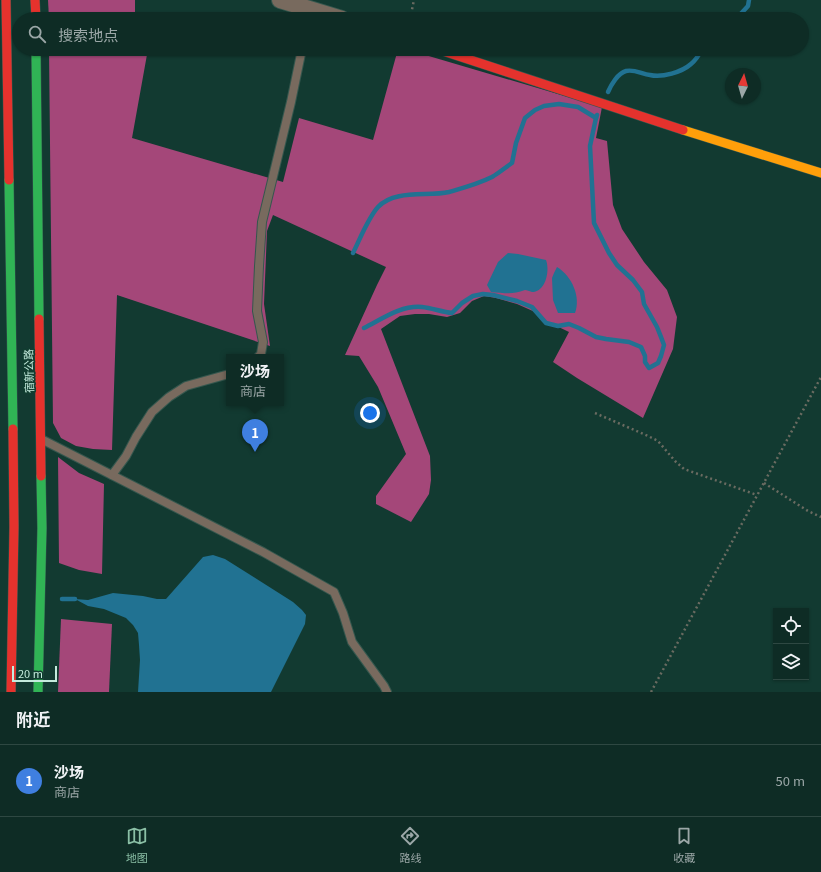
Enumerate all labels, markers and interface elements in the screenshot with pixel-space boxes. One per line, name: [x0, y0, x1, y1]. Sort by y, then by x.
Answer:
search box: [12, 12, 809, 56]
icon: search: [26, 23, 48, 45]
text: 搜索地点: [58, 24, 118, 45]
north arrow: [725, 68, 761, 104]
street label: 宿新公路: [20, 349, 36, 393]
popup: [226, 354, 284, 406]
text: 沙场: [240, 360, 270, 381]
text: 商店: [240, 381, 266, 400]
your location: [360, 403, 380, 423]
pin: 1: [242, 419, 268, 452]
map controls: [773, 608, 809, 680]
button: locate: [773, 608, 809, 644]
button: layers: [773, 644, 809, 680]
scale bar: [12, 664, 57, 683]
text: 20 m: [18, 665, 43, 681]
text: 附近: [16, 706, 50, 731]
text: 沙场: [54, 761, 84, 782]
text: 1: [25, 771, 33, 790]
text: 50 m: [776, 771, 805, 790]
text: 商店: [54, 782, 80, 801]
tab: 地图: [126, 825, 148, 865]
tab: 路线: [399, 825, 421, 865]
tab: 收藏: [673, 825, 695, 865]

